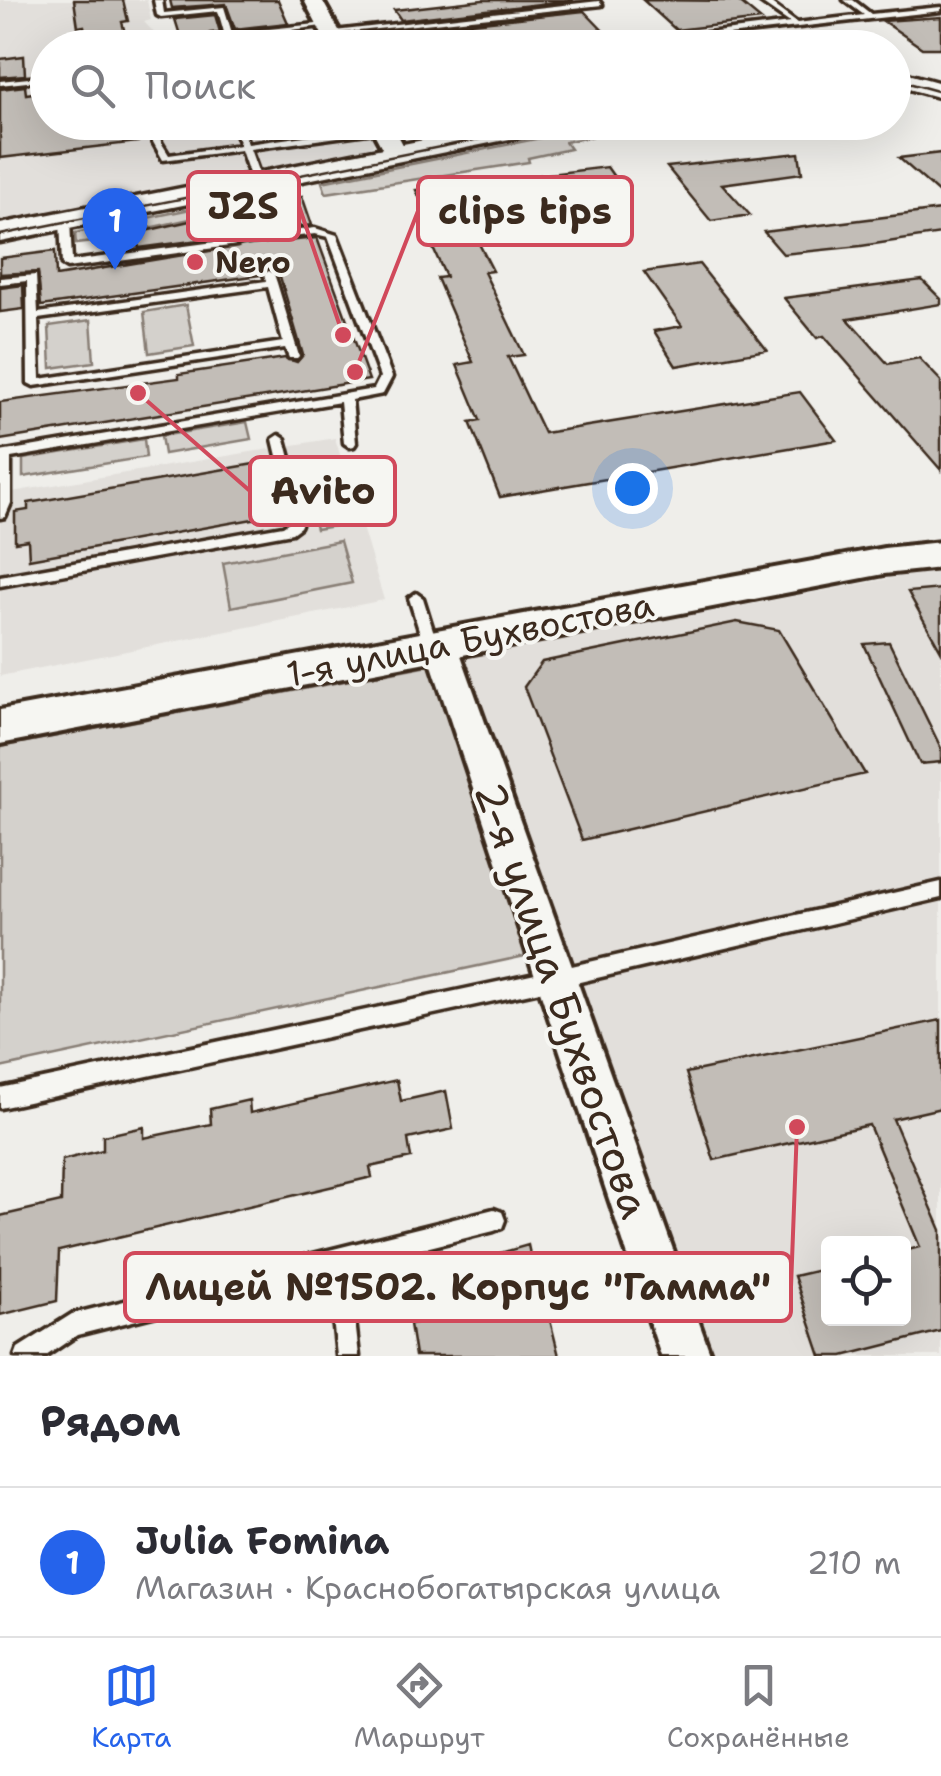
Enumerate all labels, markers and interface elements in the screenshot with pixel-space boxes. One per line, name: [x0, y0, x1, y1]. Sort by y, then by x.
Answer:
search box: [30, 30, 911, 140]
icon: search: [65, 58, 120, 113]
text: Поиск: [145, 60, 256, 111]
callout: J2S: [188, 172, 299, 240]
callout: clips tips: [418, 177, 632, 245]
text: J2S: [207, 180, 279, 231]
text: clips tips: [438, 185, 612, 236]
pin: 1: [82, 188, 148, 270]
place label: Nero: [215, 242, 291, 283]
marker: Nero: [184, 251, 206, 273]
callout: Avito: [250, 457, 395, 525]
your location: [607, 463, 658, 514]
text: Avito: [270, 465, 376, 516]
street label: 1-я улица Бухвостова: [282, 580, 658, 698]
street label: 2-я улица Бухвостова: [462, 774, 664, 1226]
map controls: [821, 1236, 911, 1326]
button: locate: [821, 1236, 911, 1326]
callout: Лицей №1502. Корпус "Гамма": [125, 1253, 791, 1321]
text: Лицей №1502. Корпус "Гамма": [145, 1261, 771, 1312]
text: Рядом: [40, 1393, 181, 1449]
text: Julia Fomina: [135, 1515, 389, 1566]
text: 1: [65, 1541, 80, 1584]
text: 210 m: [807, 1541, 901, 1584]
text: Магазин · Краснобогатырская улица: [135, 1566, 720, 1609]
tab: Карта: [91, 1658, 171, 1756]
tab: Маршрут: [354, 1658, 484, 1756]
tab: Сохранённые: [667, 1658, 850, 1756]

